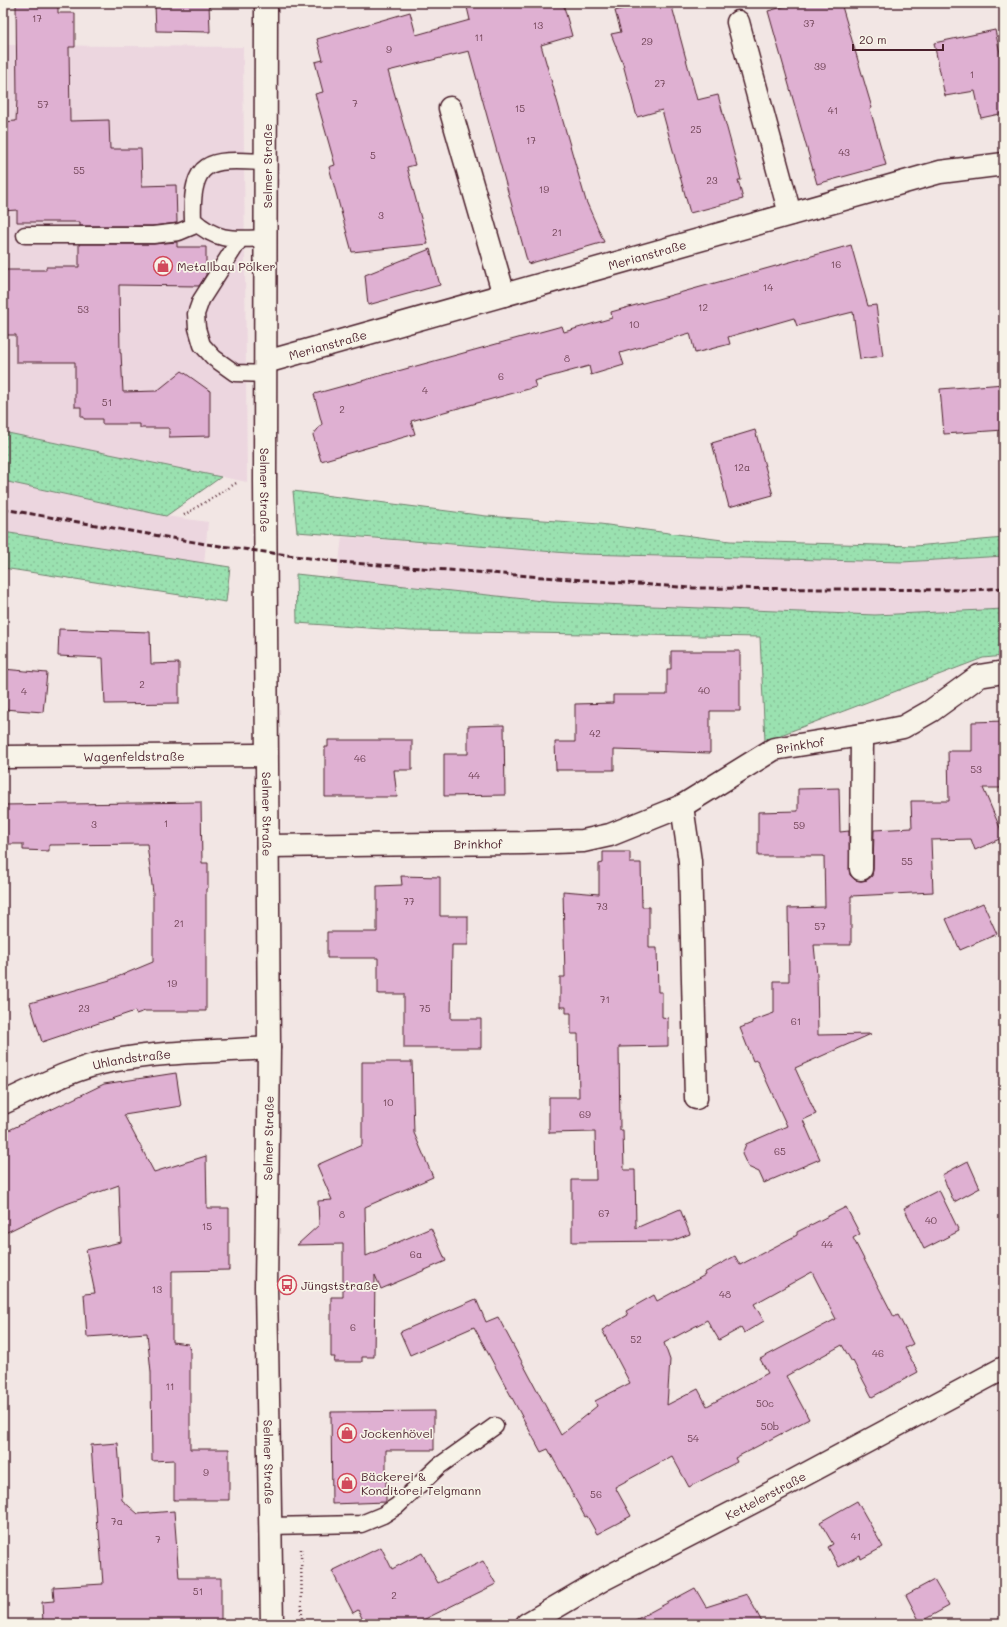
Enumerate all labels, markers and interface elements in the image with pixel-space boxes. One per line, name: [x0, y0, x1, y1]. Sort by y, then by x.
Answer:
house number: 17: [32, 11, 42, 25]
house number: 37: [803, 16, 815, 30]
house number: 13: [533, 18, 543, 32]
scale bar: [853, 26, 943, 52]
house number: 11: [475, 30, 483, 44]
text: 20 m: [859, 31, 887, 47]
house number: 29: [641, 34, 653, 48]
house number: 9: [386, 42, 392, 56]
house number: 39: [814, 59, 826, 73]
house number: 1: [970, 67, 974, 81]
house number: 27: [654, 76, 666, 90]
house number: 7: [352, 96, 358, 110]
house number: 57: [37, 97, 49, 111]
house number: 15: [515, 101, 525, 115]
house number: 41: [828, 103, 838, 117]
house number: 25: [690, 122, 702, 136]
street label: Selmer Straße: [259, 124, 275, 208]
house number: 17: [526, 133, 536, 147]
house number: 43: [838, 145, 850, 159]
house number: 5: [370, 148, 376, 162]
house number: 55: [73, 163, 85, 177]
house number: 23: [706, 173, 718, 187]
house number: 19: [539, 182, 549, 196]
house number: 3: [378, 208, 384, 222]
house number: 21: [552, 225, 562, 239]
street label: Merianstraße: [606, 236, 688, 273]
shop icon: Metallbau Pölker: [152, 255, 174, 277]
house number: 16: [831, 257, 841, 271]
place label: Metallbau Pölker: [177, 258, 276, 274]
house number: 14: [763, 280, 773, 294]
house number: 12: [698, 300, 708, 314]
house number: 53: [77, 302, 89, 316]
house number: 10: [629, 317, 639, 331]
street label: Merianstraße: [287, 326, 369, 363]
house number: 8: [564, 351, 570, 365]
house number: 6: [498, 369, 504, 383]
house number: 4: [422, 383, 428, 397]
house number: 51: [102, 395, 112, 409]
house number: 2: [339, 402, 345, 416]
street label: Selmer Straße: [257, 448, 273, 532]
house number: 12a: [734, 460, 750, 474]
house number: 2: [139, 677, 145, 691]
house number: 40: [698, 683, 710, 697]
house number: 4: [21, 684, 27, 698]
house number: 42: [589, 726, 601, 740]
street label: Brinkhof: [775, 733, 826, 757]
street label: Wagenfeldstraße: [83, 748, 185, 764]
house number: 46: [354, 751, 366, 765]
house number: 53: [970, 762, 982, 776]
house number: 44: [468, 768, 480, 782]
street label: Selmer Straße: [259, 772, 276, 856]
house number: 1: [164, 816, 168, 830]
house number: 3: [91, 817, 97, 831]
house number: 59: [793, 818, 805, 832]
street label: Brinkhof: [454, 835, 503, 852]
house number: 55: [901, 854, 913, 868]
house number: 77: [403, 894, 415, 908]
house number: 73: [596, 899, 608, 913]
house number: 21: [174, 916, 184, 930]
house number: 57: [814, 919, 826, 933]
house number: 19: [167, 976, 177, 990]
house number: 71: [600, 992, 610, 1006]
house number: 23: [78, 1001, 90, 1015]
house number: 75: [419, 1001, 431, 1015]
house number: 61: [791, 1014, 801, 1028]
street label: Uhlandstraße: [91, 1045, 171, 1073]
house number: 10: [383, 1095, 393, 1109]
street label: Selmer Straße: [259, 1096, 277, 1180]
house number: 69: [579, 1107, 591, 1121]
house number: 65: [774, 1144, 786, 1158]
house number: 67: [598, 1206, 610, 1220]
house number: 8: [339, 1207, 345, 1221]
house number: 40: [925, 1213, 937, 1227]
house number: 15: [202, 1219, 212, 1233]
house number: 44: [821, 1237, 833, 1251]
house number: 6a: [410, 1247, 422, 1261]
bus stop icon: Jüngststraße: [276, 1274, 298, 1296]
place label: Jüngststraße: [301, 1277, 379, 1293]
house number: 13: [152, 1282, 162, 1296]
house number: 48: [719, 1287, 731, 1301]
house number: 6: [350, 1320, 356, 1334]
house number: 52: [630, 1332, 642, 1346]
house number: 46: [872, 1346, 884, 1360]
house number: 11: [166, 1379, 174, 1393]
house number: 50c: [756, 1396, 774, 1410]
street label: Selmer Straße: [260, 1419, 278, 1504]
house number: 50b: [761, 1419, 779, 1433]
shop icon: Jockenhövel: [336, 1422, 358, 1444]
place label: Jockenhövel: [361, 1425, 433, 1441]
house number: 54: [687, 1431, 699, 1445]
house number: 9: [203, 1465, 209, 1479]
place label: Bäckerei & Konditorei Telgmann: [361, 1468, 481, 1498]
street label: Kettelerstraße: [722, 1468, 809, 1523]
shop icon: Bäckerei & Konditorei Telgmann: [336, 1472, 358, 1494]
house number: 56: [590, 1487, 602, 1501]
house number: 7a: [111, 1514, 123, 1528]
house number: 41: [851, 1529, 861, 1543]
house number: 7: [155, 1532, 161, 1546]
house number: 51: [193, 1584, 203, 1598]
house number: 2: [391, 1588, 397, 1602]

